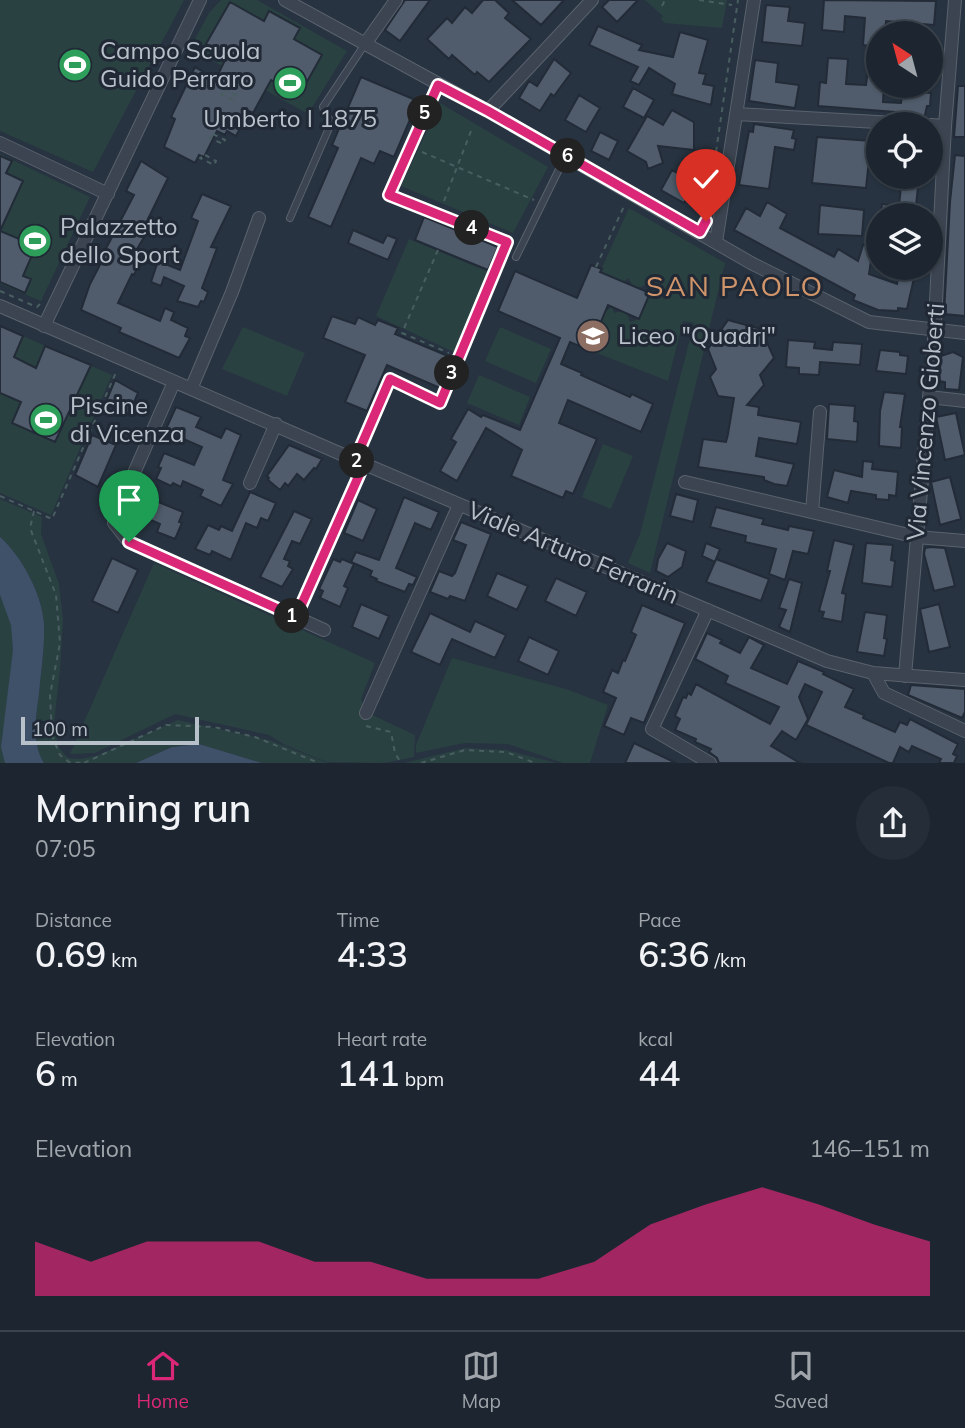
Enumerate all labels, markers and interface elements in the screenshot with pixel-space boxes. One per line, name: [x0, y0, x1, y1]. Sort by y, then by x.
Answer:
north arrow: [866, 21, 943, 98]
map controls: [866, 21, 943, 280]
place label: Campo Scuola Guido Perraro: [100, 35, 260, 93]
sports icon: Campo Scuola Guido Perraro: [56, 46, 94, 84]
sports icon: Umberto I 1875: [271, 64, 309, 102]
pin: 5: [408, 96, 442, 130]
text: 5: [419, 100, 430, 124]
place label: Umberto I 1875: [203, 103, 377, 133]
button: locate: [866, 112, 943, 189]
pin: 6: [550, 138, 586, 174]
text: 6: [562, 143, 573, 167]
pin: [676, 149, 736, 221]
icon: check: [687, 160, 725, 198]
button: layers: [866, 203, 943, 280]
pin: 4: [454, 210, 490, 246]
place label: Palazzetto dello Sport: [60, 211, 180, 269]
text: 4: [466, 215, 477, 239]
sports icon: Palazzetto dello Sport: [16, 222, 54, 260]
district label: SAN PAOLO: [646, 268, 824, 303]
street label: Via Vincenzo Gioberti: [900, 302, 950, 542]
school or university icon: Liceo "Quadri": [574, 317, 612, 355]
place label: Liceo "Quadri": [618, 320, 776, 350]
pin: 3: [434, 356, 470, 390]
text: 3: [446, 360, 457, 384]
place label: Piscine di Vicenza: [70, 390, 184, 448]
sports icon: Piscine di Vicenza: [27, 401, 65, 439]
pin: 2: [340, 444, 374, 478]
text: 2: [351, 448, 362, 472]
pin: [99, 470, 159, 542]
icon: arrive: [110, 481, 148, 519]
street label: Viale Arturo Ferrarin: [464, 494, 683, 610]
pin: 1: [274, 598, 310, 634]
text: 1: [286, 603, 297, 627]
scale bar: [21, 714, 200, 746]
text: 100 m: [32, 717, 88, 741]
text: Morning run: [35, 784, 251, 832]
button: share: [856, 786, 930, 860]
text: 07:05: [35, 834, 95, 863]
text: Distance: [35, 908, 112, 932]
text: Time: [337, 908, 380, 932]
text: Pace: [638, 908, 681, 932]
text: 0.69: [35, 932, 106, 976]
text: 4:33: [337, 932, 408, 976]
text: 6:36: [638, 932, 710, 976]
text: km: [106, 948, 138, 972]
text: /km: [710, 948, 746, 972]
text: Elevation: [35, 1027, 115, 1051]
text: Heart rate: [337, 1027, 427, 1051]
text: kcal: [638, 1027, 673, 1051]
text: 6: [35, 1051, 56, 1095]
text: 141: [337, 1051, 400, 1095]
text: 44: [638, 1051, 680, 1095]
text: m: [56, 1067, 78, 1091]
text: bpm: [400, 1067, 444, 1091]
text: Elevation: [35, 1134, 132, 1163]
text: 146–151 m: [809, 1134, 930, 1163]
tab: Home: [136, 1347, 189, 1413]
tab: Map: [462, 1347, 501, 1413]
tab: Saved: [774, 1347, 829, 1413]

